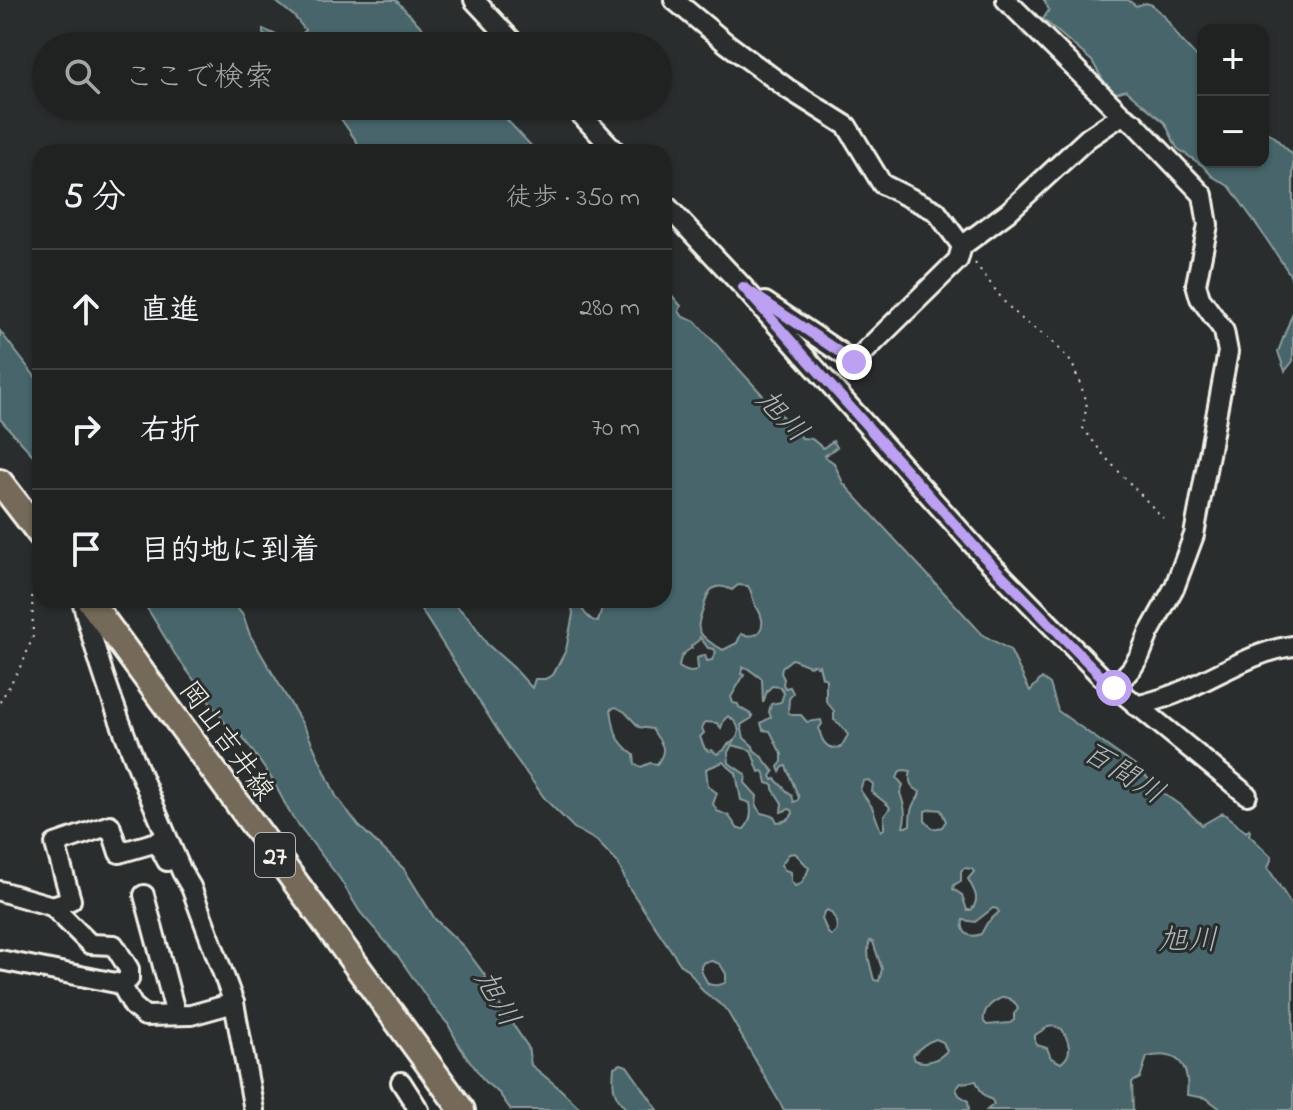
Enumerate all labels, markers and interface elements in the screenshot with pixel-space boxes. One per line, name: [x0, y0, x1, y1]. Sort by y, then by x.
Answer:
map controls: [1197, 24, 1269, 168]
button: +: [1197, 24, 1269, 96]
search box: [32, 32, 672, 120]
icon: search: [60, 54, 104, 98]
text: ここで検索: [124, 57, 274, 101]
button: −: [1197, 96, 1269, 168]
text: 5 分: [64, 174, 126, 224]
text: 徒歩 · 350 m: [506, 180, 640, 218]
icon: ahead: [64, 287, 108, 331]
text: 直進: [140, 290, 200, 334]
text: 280 m: [579, 290, 640, 328]
route end: [836, 344, 872, 380]
water label: 旭川: [744, 380, 818, 454]
icon: right: [64, 407, 108, 451]
text: 右折: [140, 410, 200, 454]
text: 70 m: [591, 410, 640, 448]
icon: arrive: [64, 527, 108, 571]
text: 目的地に到着: [140, 530, 320, 574]
route start: [1096, 670, 1132, 706]
street label: 岡山吉井線: [167, 673, 283, 811]
water label: 百間川: [1073, 732, 1172, 817]
road number: 27: [255, 833, 295, 877]
water label: 旭川: [1158, 920, 1218, 964]
water label: 旭川: [461, 963, 529, 1036]

